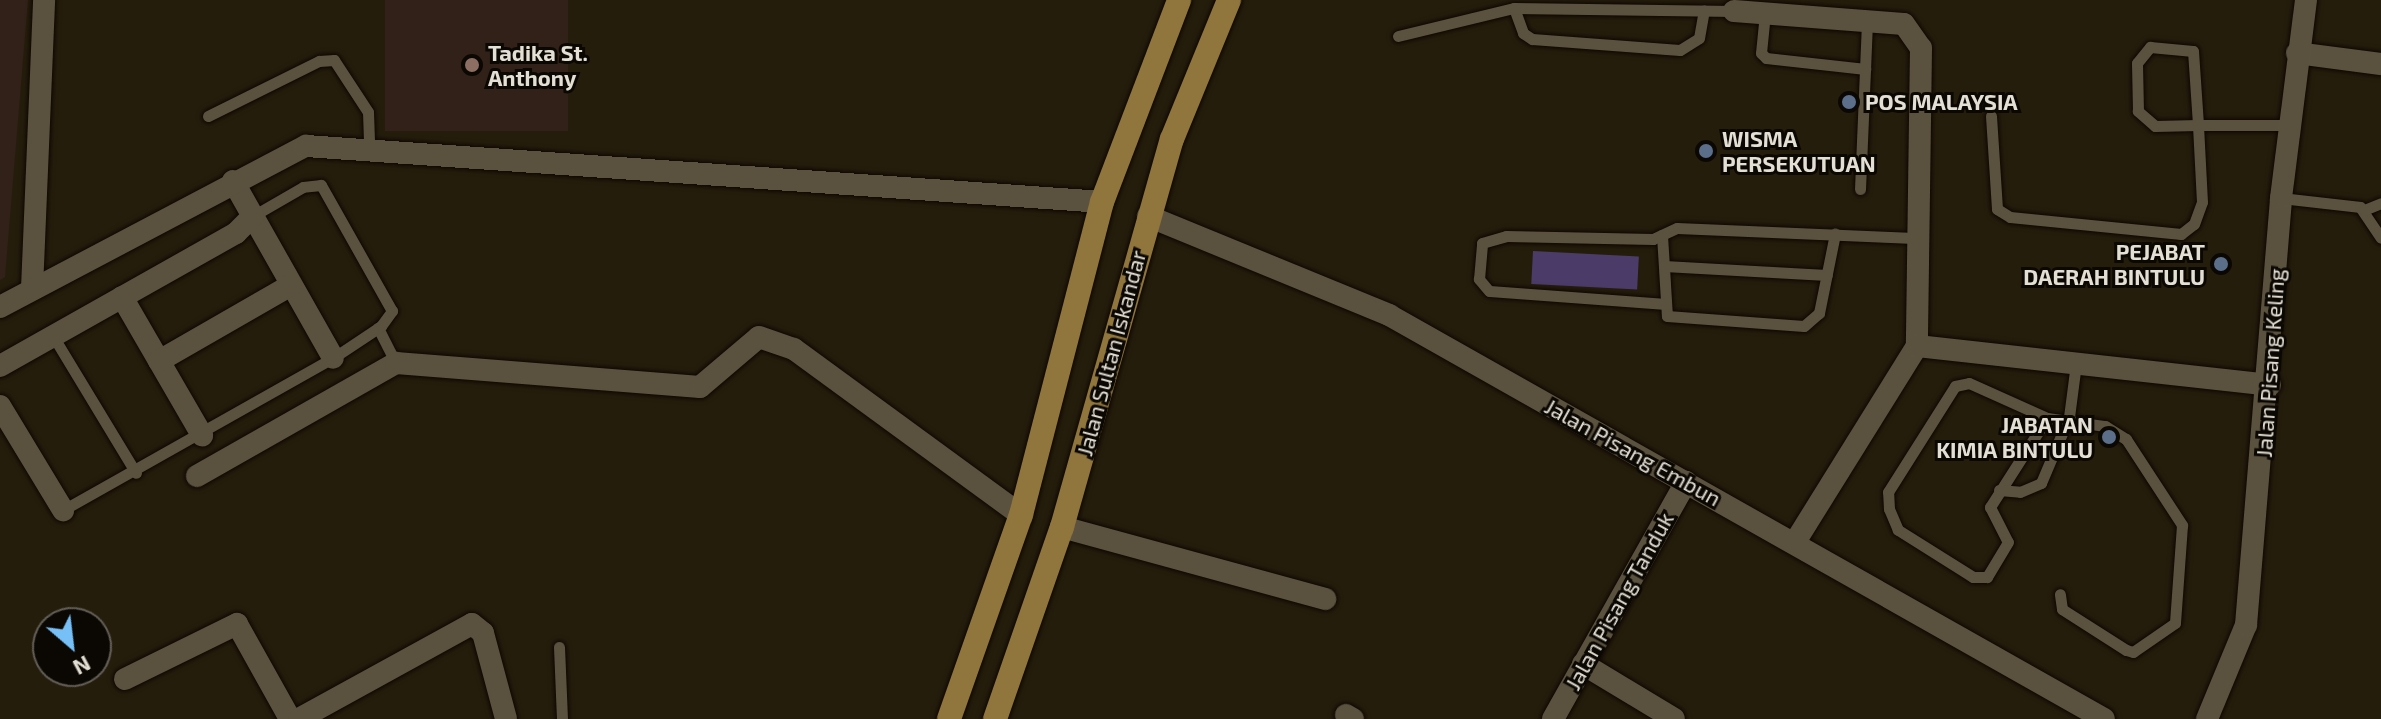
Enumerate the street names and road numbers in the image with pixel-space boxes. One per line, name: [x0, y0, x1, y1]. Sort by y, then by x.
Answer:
street label: Jalan Sultan Iskandar: [1071, 247, 1151, 459]
street label: Jalan Pisang Keling: [2250, 268, 2290, 458]
street label: Jalan Pisang Embun: [1540, 393, 1726, 511]
street label: Jalan Pisang Tanduk: [1559, 507, 1679, 695]

